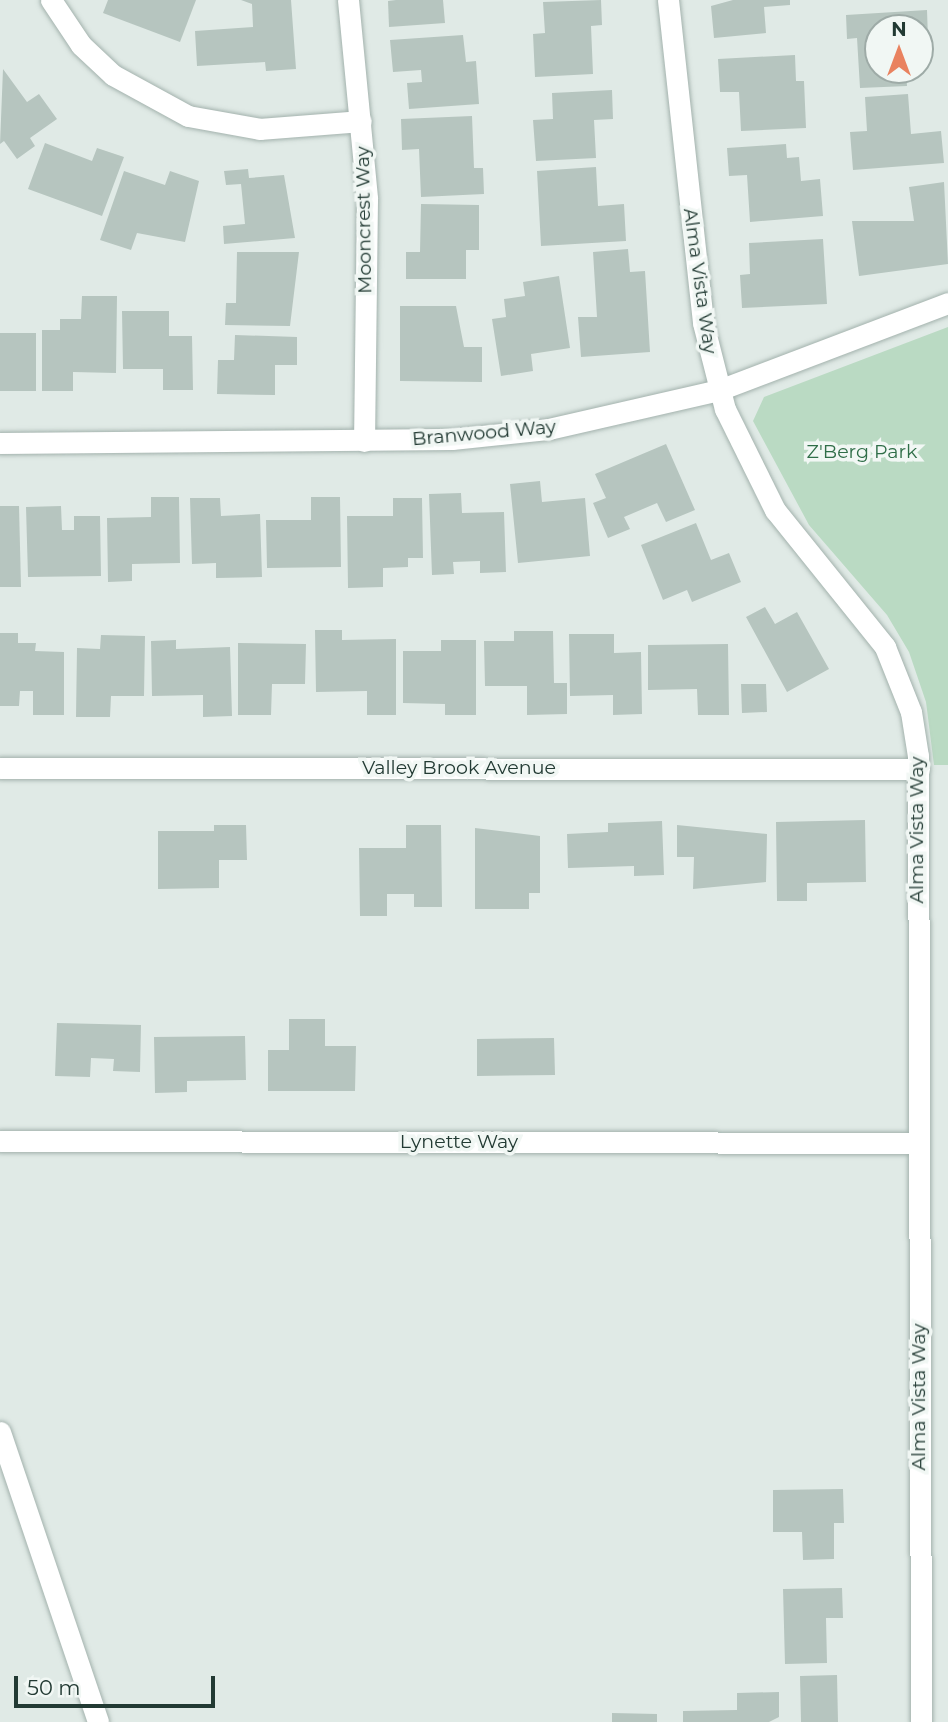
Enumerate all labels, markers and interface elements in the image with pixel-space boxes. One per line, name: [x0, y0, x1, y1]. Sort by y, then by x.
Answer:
north arrow: [864, 14, 934, 84]
text: N: [891, 18, 907, 41]
street label: Mooncrest Way: [351, 146, 377, 294]
street label: Alma Vista Way: [678, 207, 722, 355]
street label: Branwood Way: [411, 415, 557, 451]
park label: Z'Berg Park: [807, 441, 917, 463]
street label: Alma Vista Way: [906, 756, 928, 904]
street label: Valley Brook Avenue: [362, 757, 556, 779]
street label: Lynette Way: [400, 1131, 518, 1153]
street label: Alma Vista Way: [908, 1323, 930, 1471]
scale bar: [18, 1662, 219, 1706]
text: 50 m: [27, 1675, 81, 1700]

